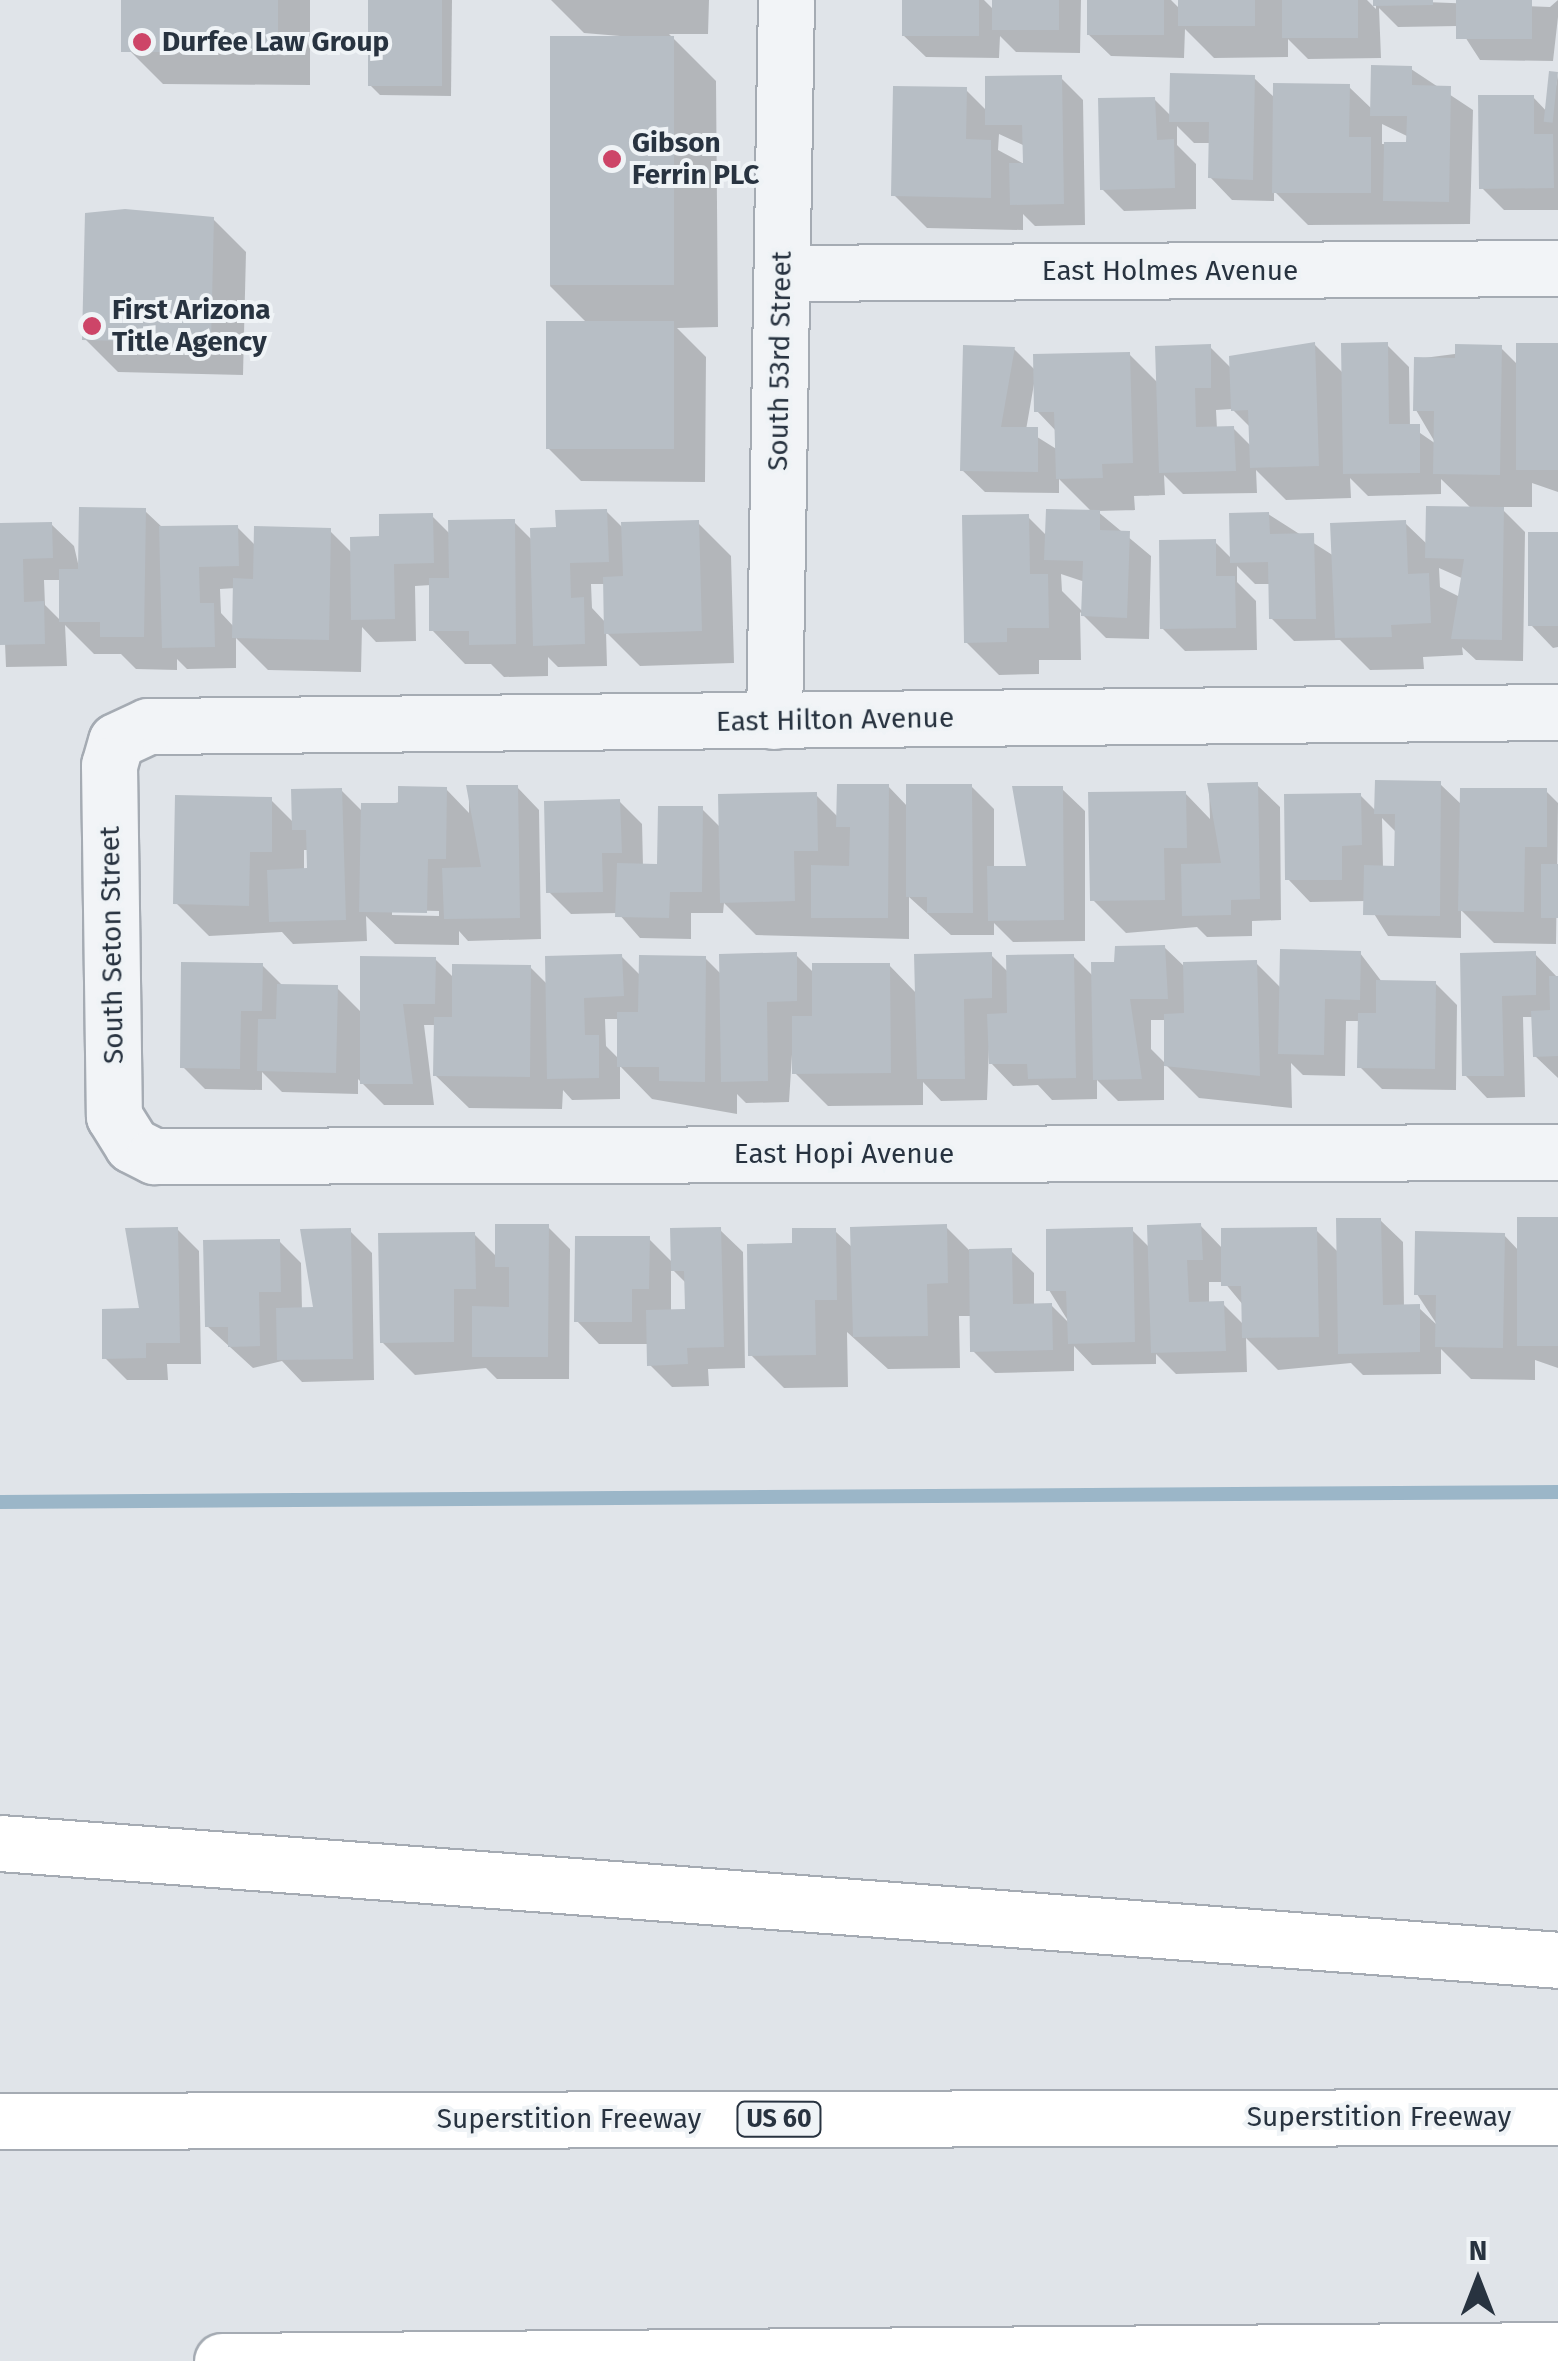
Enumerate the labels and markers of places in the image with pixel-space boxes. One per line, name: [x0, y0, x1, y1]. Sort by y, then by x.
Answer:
place label: Durfee Law Group: [162, 25, 389, 59]
marker: Durfee Law Group: [131, 31, 153, 53]
place label: Gibson Ferrin PLC: [632, 126, 759, 192]
marker: Gibson Ferrin PLC: [601, 148, 623, 170]
place label: First Arizona Title Agency: [112, 293, 271, 359]
marker: First Arizona Title Agency: [81, 315, 103, 337]

